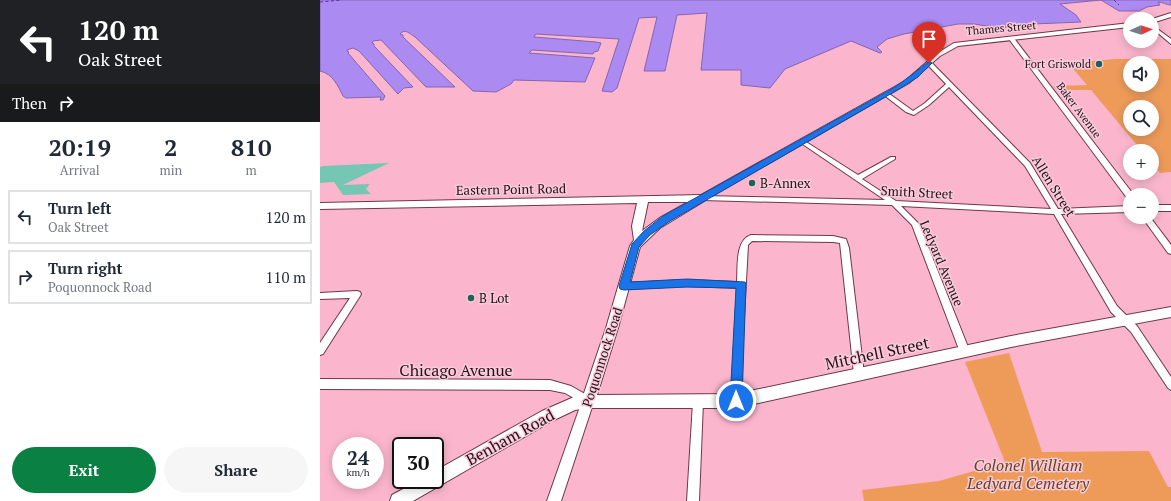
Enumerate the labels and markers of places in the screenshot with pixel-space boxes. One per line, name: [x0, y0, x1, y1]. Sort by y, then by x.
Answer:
pin: [912, 22, 946, 63]
place label: Fort Griswold: [1025, 57, 1091, 71]
marker: Fort Griswold: [1094, 59, 1104, 69]
place label: B-Annex: [760, 174, 811, 192]
marker: B-Annex: [747, 178, 757, 188]
place label: B Lot: [479, 289, 509, 307]
marker: B Lot: [466, 293, 476, 303]

